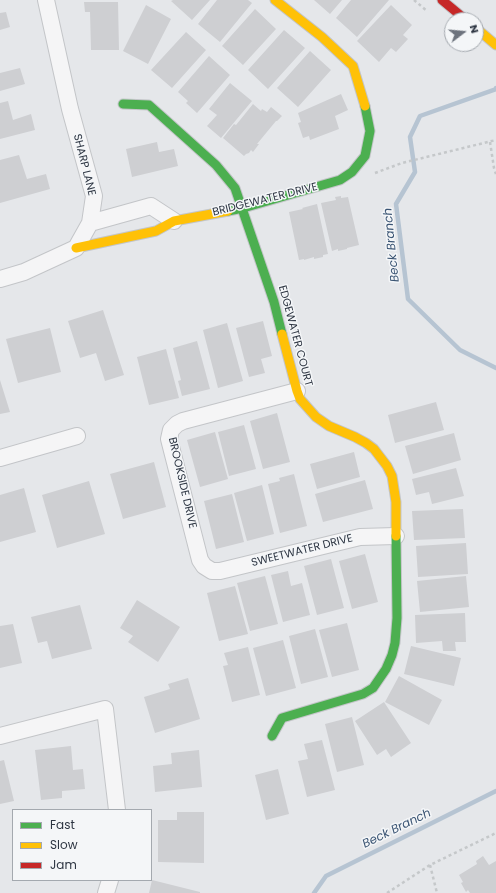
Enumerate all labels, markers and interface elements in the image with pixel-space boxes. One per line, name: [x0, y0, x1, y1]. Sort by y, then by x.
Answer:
north arrow: [444, 12, 484, 52]
text: N: [466, 23, 483, 35]
street label: SHARP LANE: [70, 133, 98, 197]
street label: BRIDGEWATER DRIVE: [211, 181, 319, 219]
water label: Beck Branch: [381, 207, 403, 283]
street label: EDGEWATER COURT: [275, 284, 315, 388]
street label: BROOKSIDE DRIVE: [165, 436, 199, 530]
street label: SWEETWATER DRIVE: [250, 532, 354, 570]
water label: Beck Branch: [360, 806, 434, 852]
legend: [12, 809, 152, 881]
text: Fast: [50, 816, 75, 833]
text: Slow: [50, 836, 78, 853]
text: Jam: [50, 856, 77, 873]

